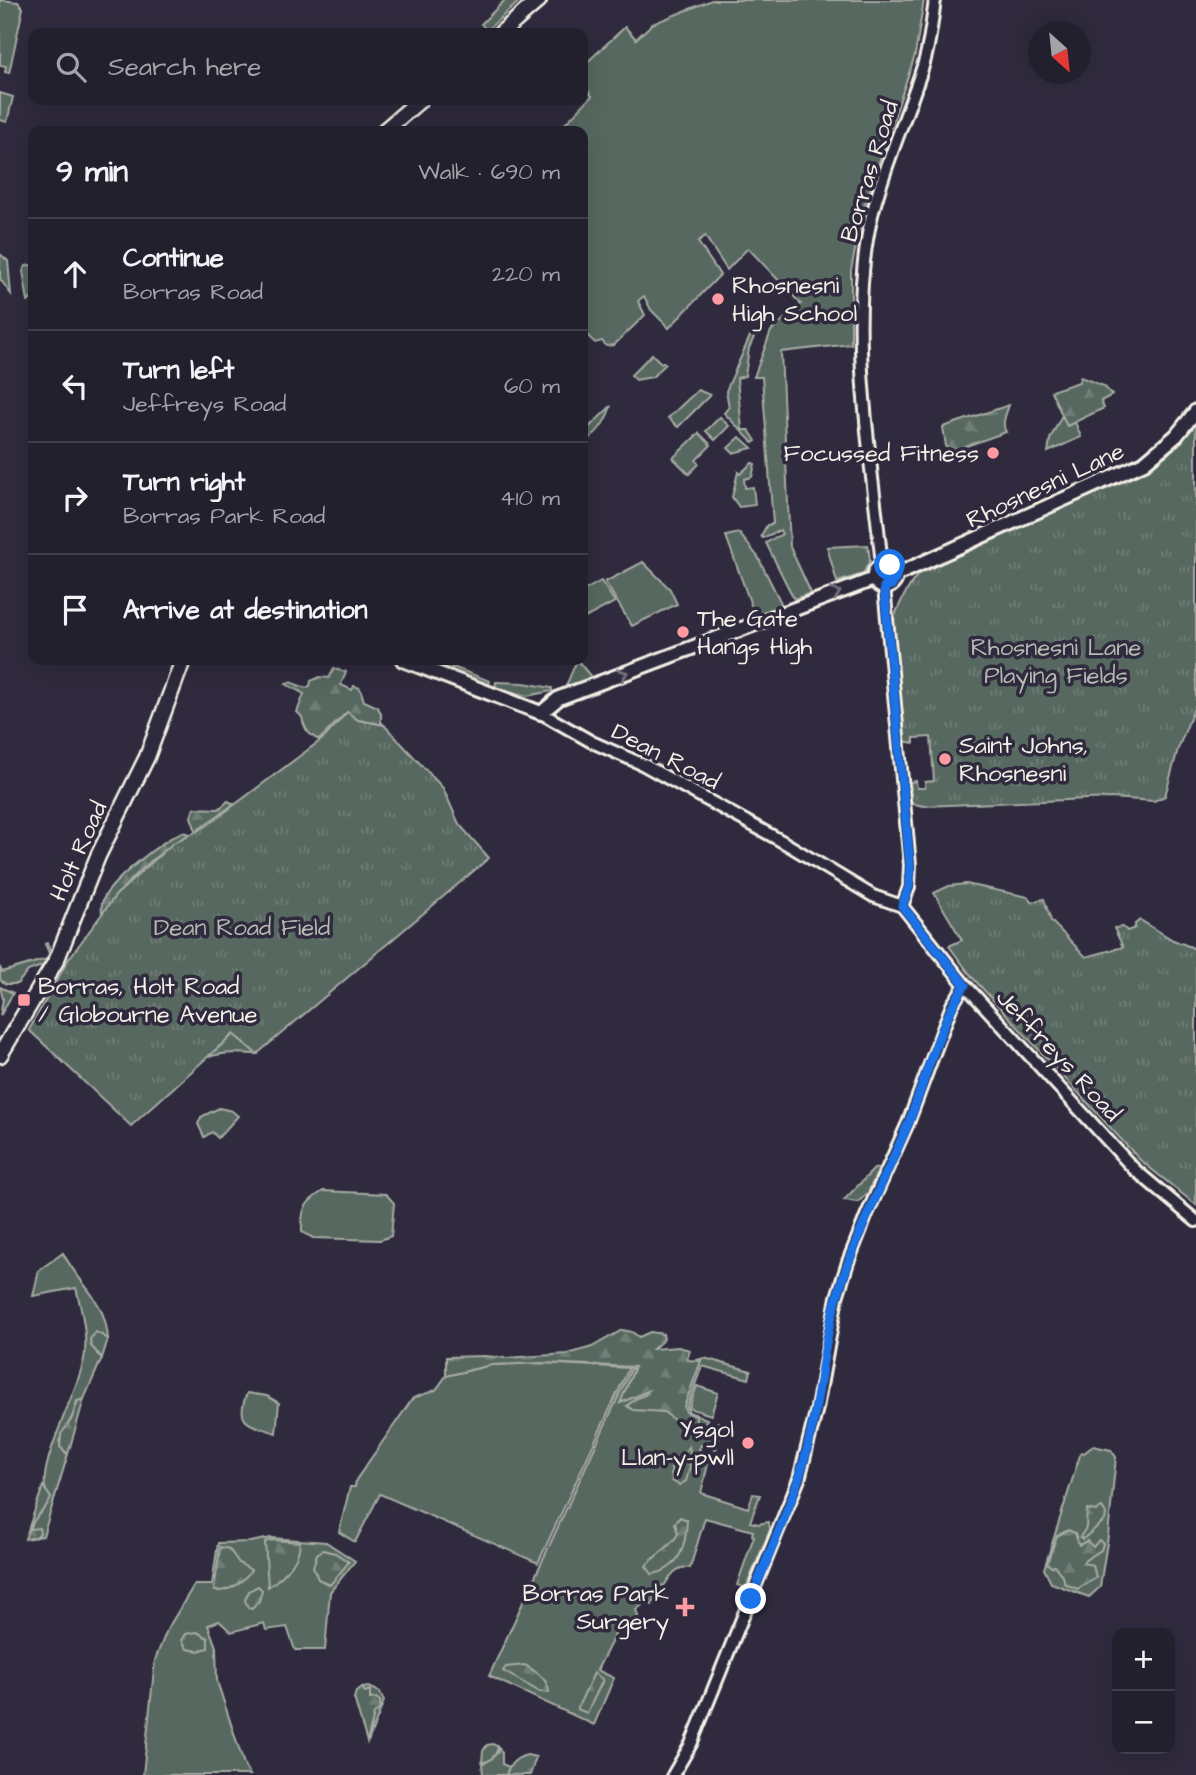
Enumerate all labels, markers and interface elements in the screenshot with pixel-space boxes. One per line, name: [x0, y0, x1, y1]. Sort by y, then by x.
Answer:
north arrow: [1028, 21, 1091, 84]
search box: [28, 28, 588, 105]
icon: search: [52, 48, 90, 86]
text: Search here: [108, 49, 261, 85]
street label: Borras Road: [832, 96, 908, 246]
text: 9 min: [56, 151, 128, 193]
text: Walk · 690 m: [418, 156, 560, 188]
text: Continue: [123, 240, 224, 276]
icon: ahead: [56, 255, 94, 293]
text: 220 m: [492, 258, 560, 290]
place label: Rhosnesni High School: [732, 269, 857, 332]
text: Borras Road: [123, 276, 263, 308]
marker: Rhosnesni High School: [710, 291, 726, 307]
text: Turn left: [123, 352, 234, 388]
icon: left: [56, 367, 94, 405]
text: 60 m: [504, 370, 560, 402]
text: Jeffreys Road: [123, 388, 286, 420]
street label: Rhosnesni Lane: [961, 434, 1130, 537]
place label: Focussed Fitness: [783, 437, 979, 471]
marker: Focussed Fitness: [985, 445, 1001, 461]
text: Turn right: [123, 464, 245, 500]
icon: right: [56, 479, 94, 517]
text: 410 m: [500, 482, 560, 514]
text: Borras Park Road: [123, 500, 325, 532]
route start: [874, 549, 905, 580]
one-way arrow: [829, 588, 841, 602]
icon: arrive: [56, 591, 94, 629]
text: Arrive at destination: [123, 592, 368, 628]
place label: The Gate Hangs High: [697, 602, 812, 665]
marker: The Gate Hangs High: [675, 624, 691, 640]
park label: Rhosnesni Lane Playing Fields: [971, 631, 1141, 694]
one-way arrow: [617, 669, 629, 683]
street label: Dean Road: [605, 715, 726, 799]
place label: Saint Johns, Rhosnesni: [959, 729, 1088, 791]
marker: Saint Johns, Rhosnesni: [937, 751, 953, 767]
street label: Holt Road: [42, 796, 116, 907]
park label: Dean Road Field: [154, 911, 330, 945]
place label: Borras, Holt Road / Globourne Avenue: [38, 970, 257, 1032]
street label: Jeffreys Road: [987, 982, 1129, 1130]
marker: Borras, Holt Road / Globourne Avenue: [16, 992, 32, 1008]
place label: Ysgol Llan-y-pwll: [621, 1413, 734, 1476]
marker: Ysgol Llan-y-pwll: [740, 1435, 756, 1451]
place label: Borras Park Surgery: [523, 1577, 669, 1640]
route end: [735, 1583, 766, 1614]
marker: Borras Park Surgery: [675, 1597, 695, 1617]
map controls: [1112, 1628, 1175, 1754]
button: +: [1112, 1628, 1175, 1691]
button: −: [1112, 1691, 1175, 1754]

